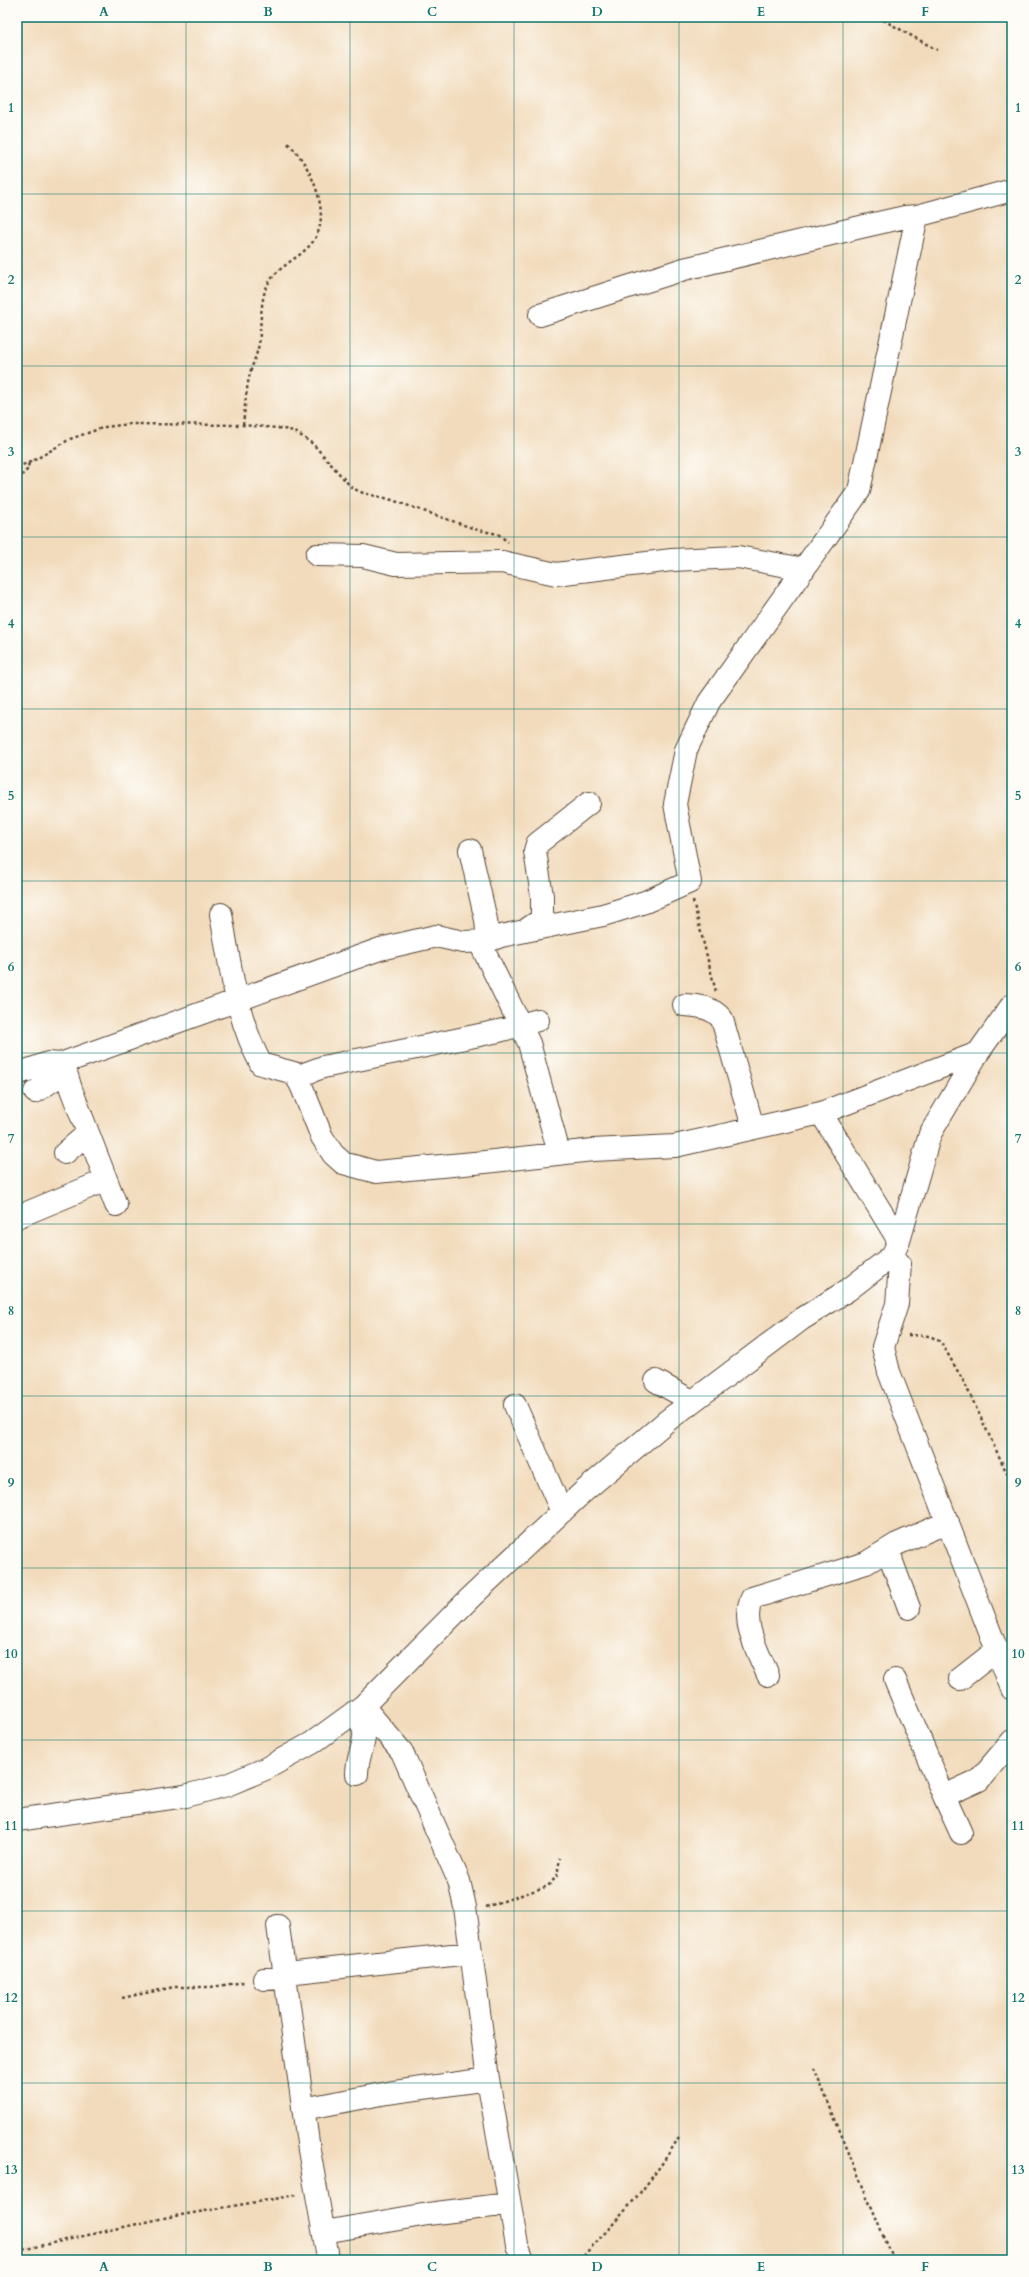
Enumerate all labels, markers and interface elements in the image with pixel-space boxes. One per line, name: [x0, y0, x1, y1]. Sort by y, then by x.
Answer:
text: A: [99, 3, 109, 21]
text: B: [263, 3, 273, 21]
text: C: [427, 3, 437, 21]
text: D: [591, 3, 603, 21]
text: E: [757, 3, 765, 21]
text: F: [921, 3, 929, 21]
text: 1: [8, 99, 14, 117]
text: 1: [1015, 99, 1021, 117]
text: 2: [8, 271, 15, 289]
text: 2: [1015, 271, 1022, 289]
text: 3: [8, 443, 15, 461]
text: 3: [1015, 443, 1022, 461]
text: 4: [8, 615, 15, 633]
text: 4: [1015, 615, 1022, 633]
text: 5: [8, 787, 14, 805]
text: 5: [1015, 787, 1021, 805]
text: 6: [8, 958, 15, 976]
text: 6: [1015, 958, 1022, 976]
text: 7: [8, 1130, 15, 1148]
text: 7: [1015, 1130, 1022, 1148]
text: 8: [8, 1302, 14, 1320]
text: 8: [1015, 1302, 1021, 1320]
text: 9: [8, 1474, 15, 1492]
text: 9: [1015, 1474, 1022, 1492]
text: 10: [4, 1645, 18, 1663]
text: 10: [1011, 1645, 1025, 1663]
text: 11: [4, 1817, 18, 1835]
text: 11: [1011, 1817, 1025, 1835]
text: 12: [4, 1989, 18, 2007]
text: 12: [1011, 1989, 1025, 2007]
text: 13: [4, 2161, 18, 2179]
text: 13: [1011, 2161, 1025, 2179]
text: A: [99, 2258, 109, 2276]
text: B: [263, 2258, 273, 2276]
text: C: [427, 2258, 437, 2276]
text: D: [591, 2258, 603, 2276]
text: E: [757, 2258, 765, 2276]
text: F: [921, 2258, 929, 2276]

